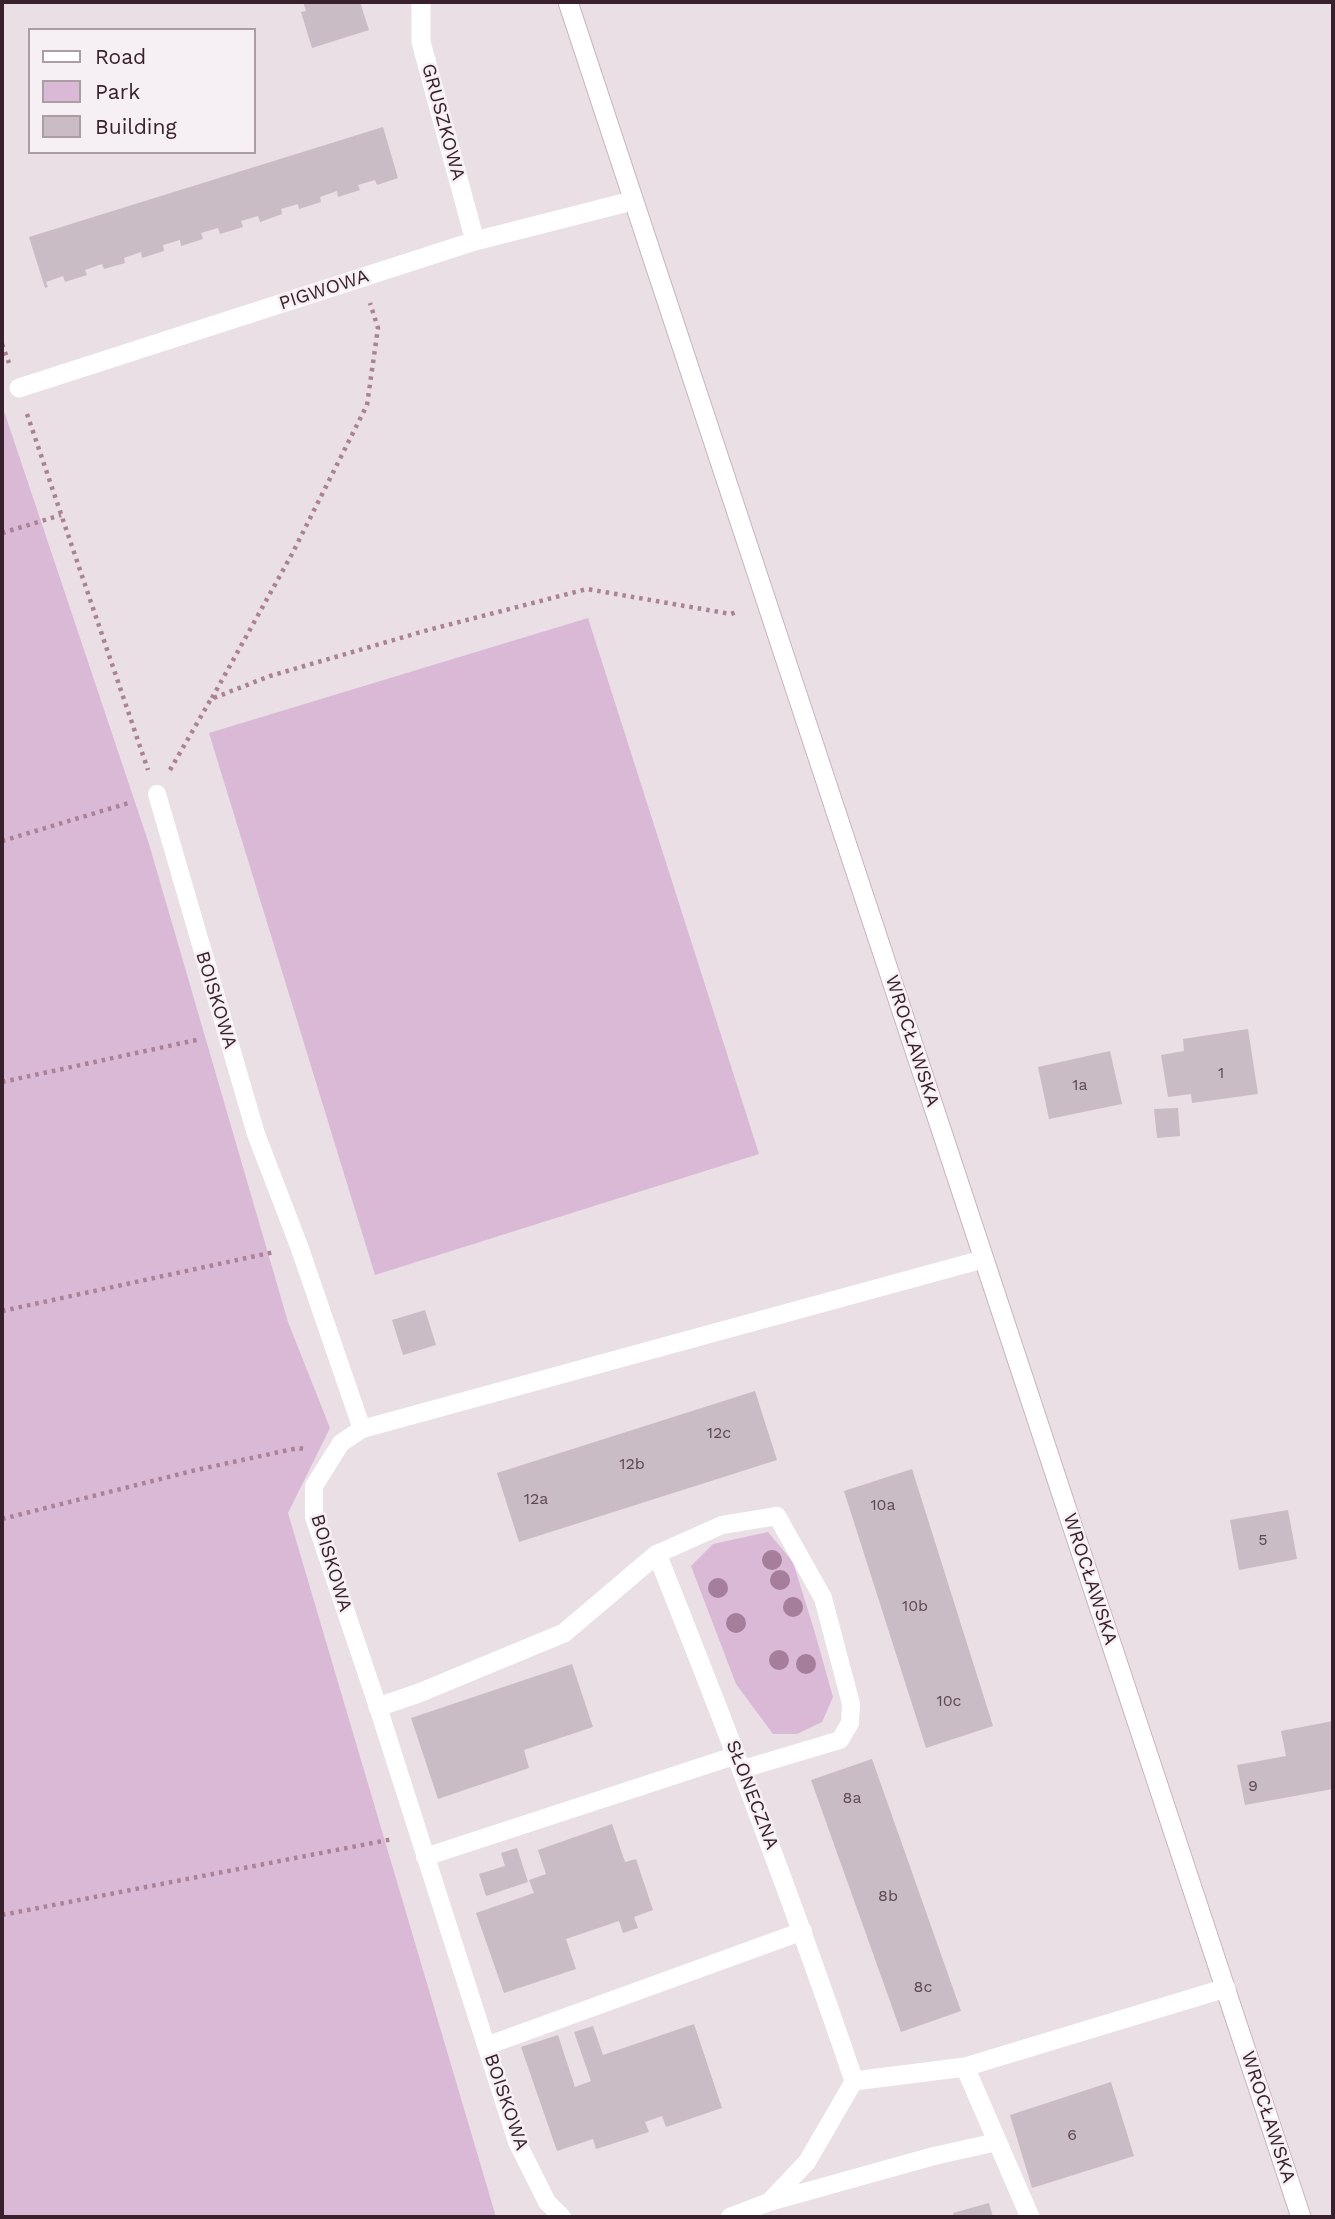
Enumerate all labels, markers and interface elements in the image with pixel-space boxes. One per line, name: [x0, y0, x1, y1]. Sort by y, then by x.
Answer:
legend: [28, 28, 256, 154]
text: Road: [95, 44, 146, 69]
street label: GRUSZKOWA: [416, 61, 470, 183]
text: Park: [95, 79, 140, 104]
text: Building: [95, 114, 177, 139]
street label: PIGWOWA: [276, 265, 372, 315]
street label: BOISKOWA: [190, 949, 242, 1051]
street label: WROCŁAWSKA: [880, 972, 944, 1110]
house number: 1: [1218, 1063, 1224, 1083]
house number: 1a: [1072, 1075, 1088, 1095]
house number: 12c: [707, 1423, 731, 1443]
house number: 12b: [619, 1454, 645, 1474]
house number: 12a: [524, 1489, 548, 1509]
house number: 10a: [870, 1495, 896, 1515]
street label: WROCŁAWSKA: [1058, 1510, 1122, 1648]
street label: BOISKOWA: [305, 1512, 357, 1614]
house number: 5: [1258, 1530, 1268, 1550]
house number: 10b: [902, 1596, 928, 1616]
house number: 10c: [936, 1691, 962, 1711]
street label: SŁONECZNA: [721, 1737, 783, 1853]
house number: 9: [1248, 1776, 1258, 1796]
house number: 8a: [843, 1788, 861, 1808]
house number: 8b: [878, 1886, 898, 1906]
house number: 8c: [914, 1977, 932, 1997]
street label: WROCŁAWSKA: [1236, 2048, 1300, 2186]
street label: BOISKOWA: [479, 2051, 533, 2153]
house number: 6: [1067, 2125, 1077, 2145]

